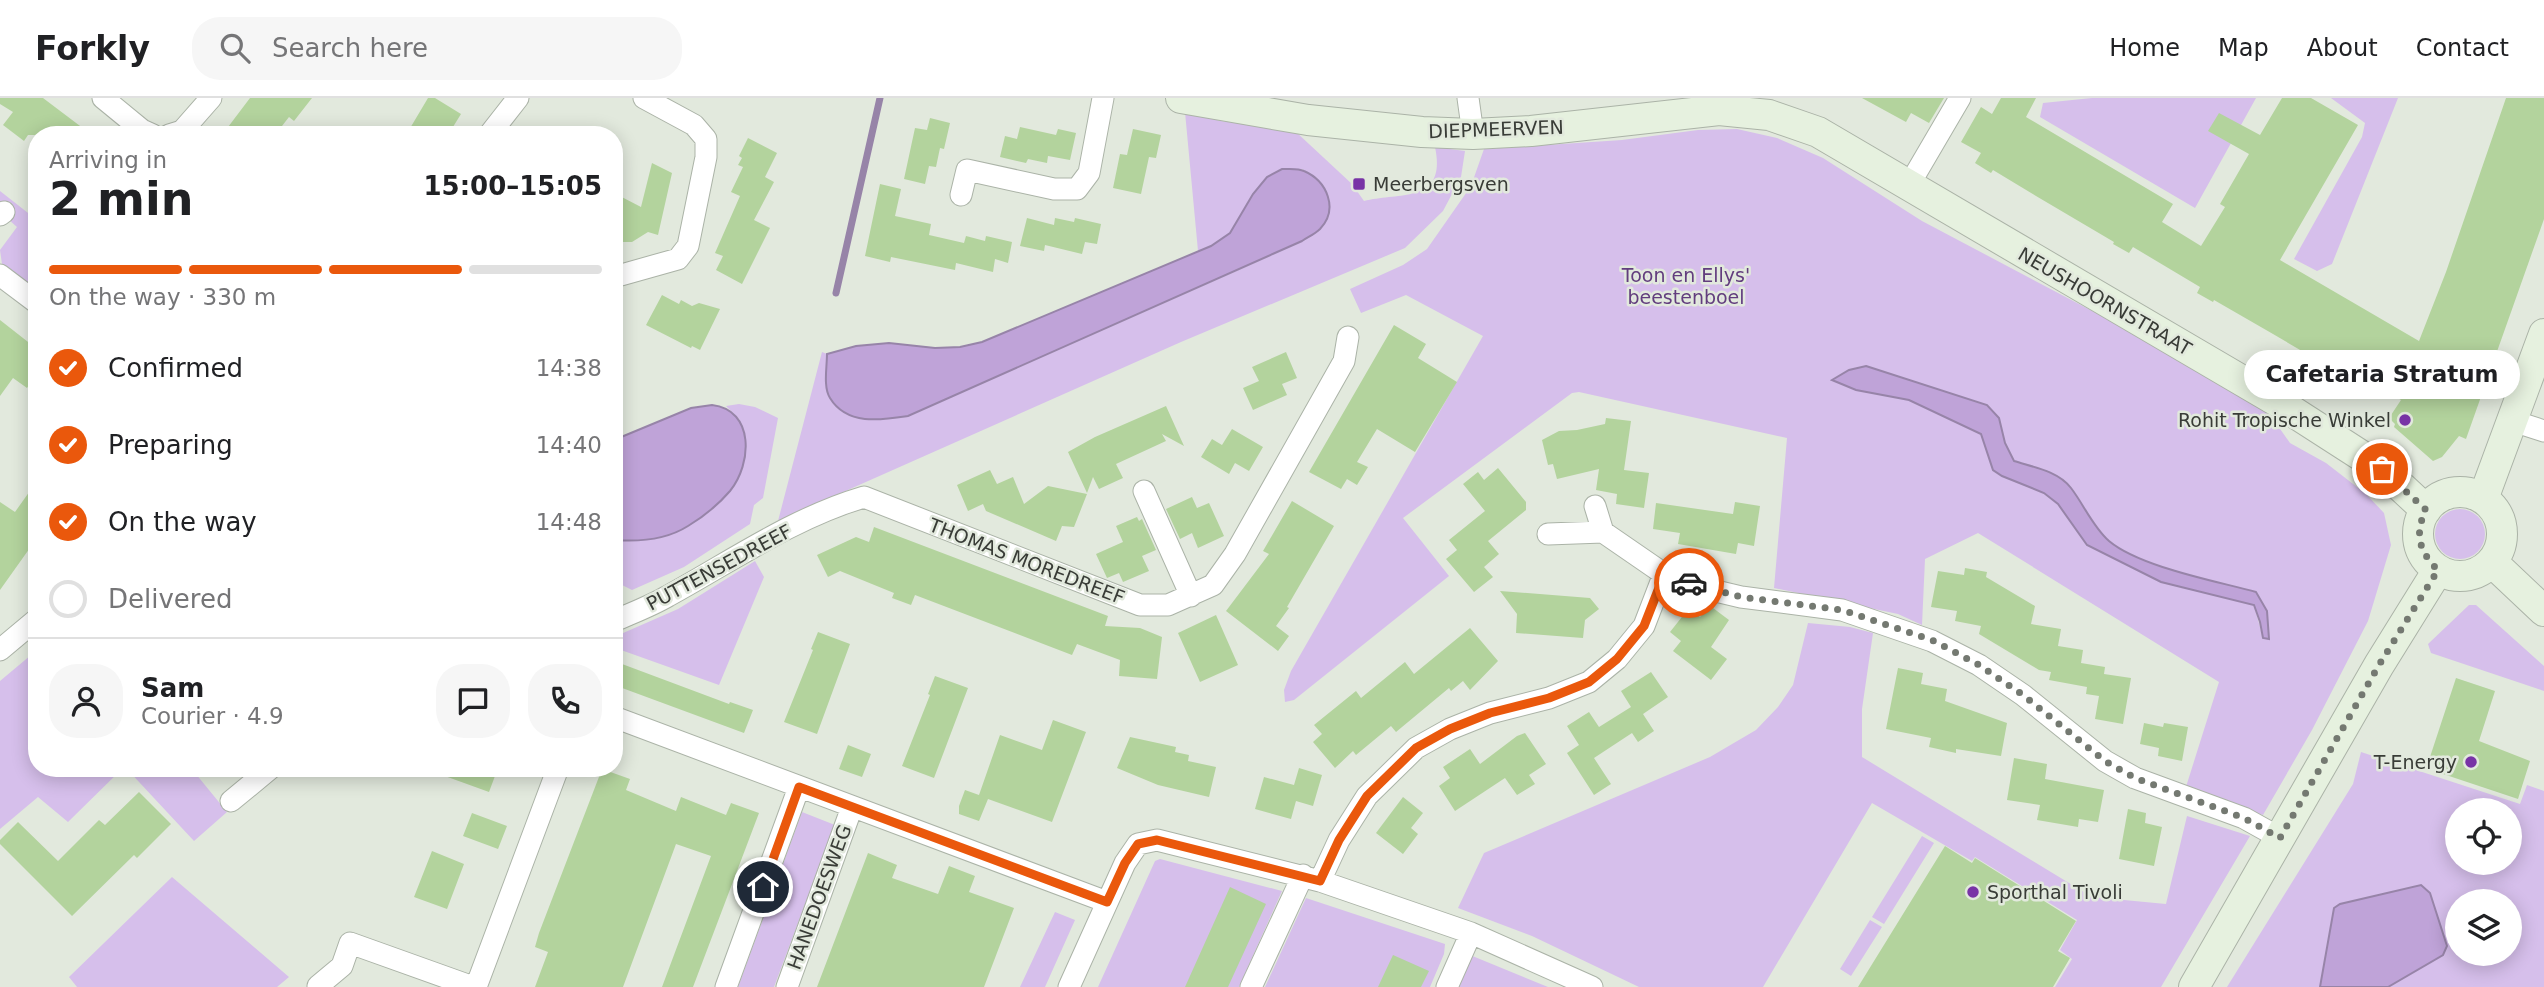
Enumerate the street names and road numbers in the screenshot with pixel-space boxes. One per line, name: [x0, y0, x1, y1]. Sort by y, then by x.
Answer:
street label: DIEPMEERVEN: [1428, 116, 1564, 142]
street label: NEUSHOORNSTRAAT: [2014, 242, 2196, 360]
street label: THOMAS MOREDREEF: [925, 513, 1128, 608]
street label: PUTTENSEDREEF: [643, 519, 795, 615]
street label: HANEDOESWEG: [783, 822, 855, 972]

